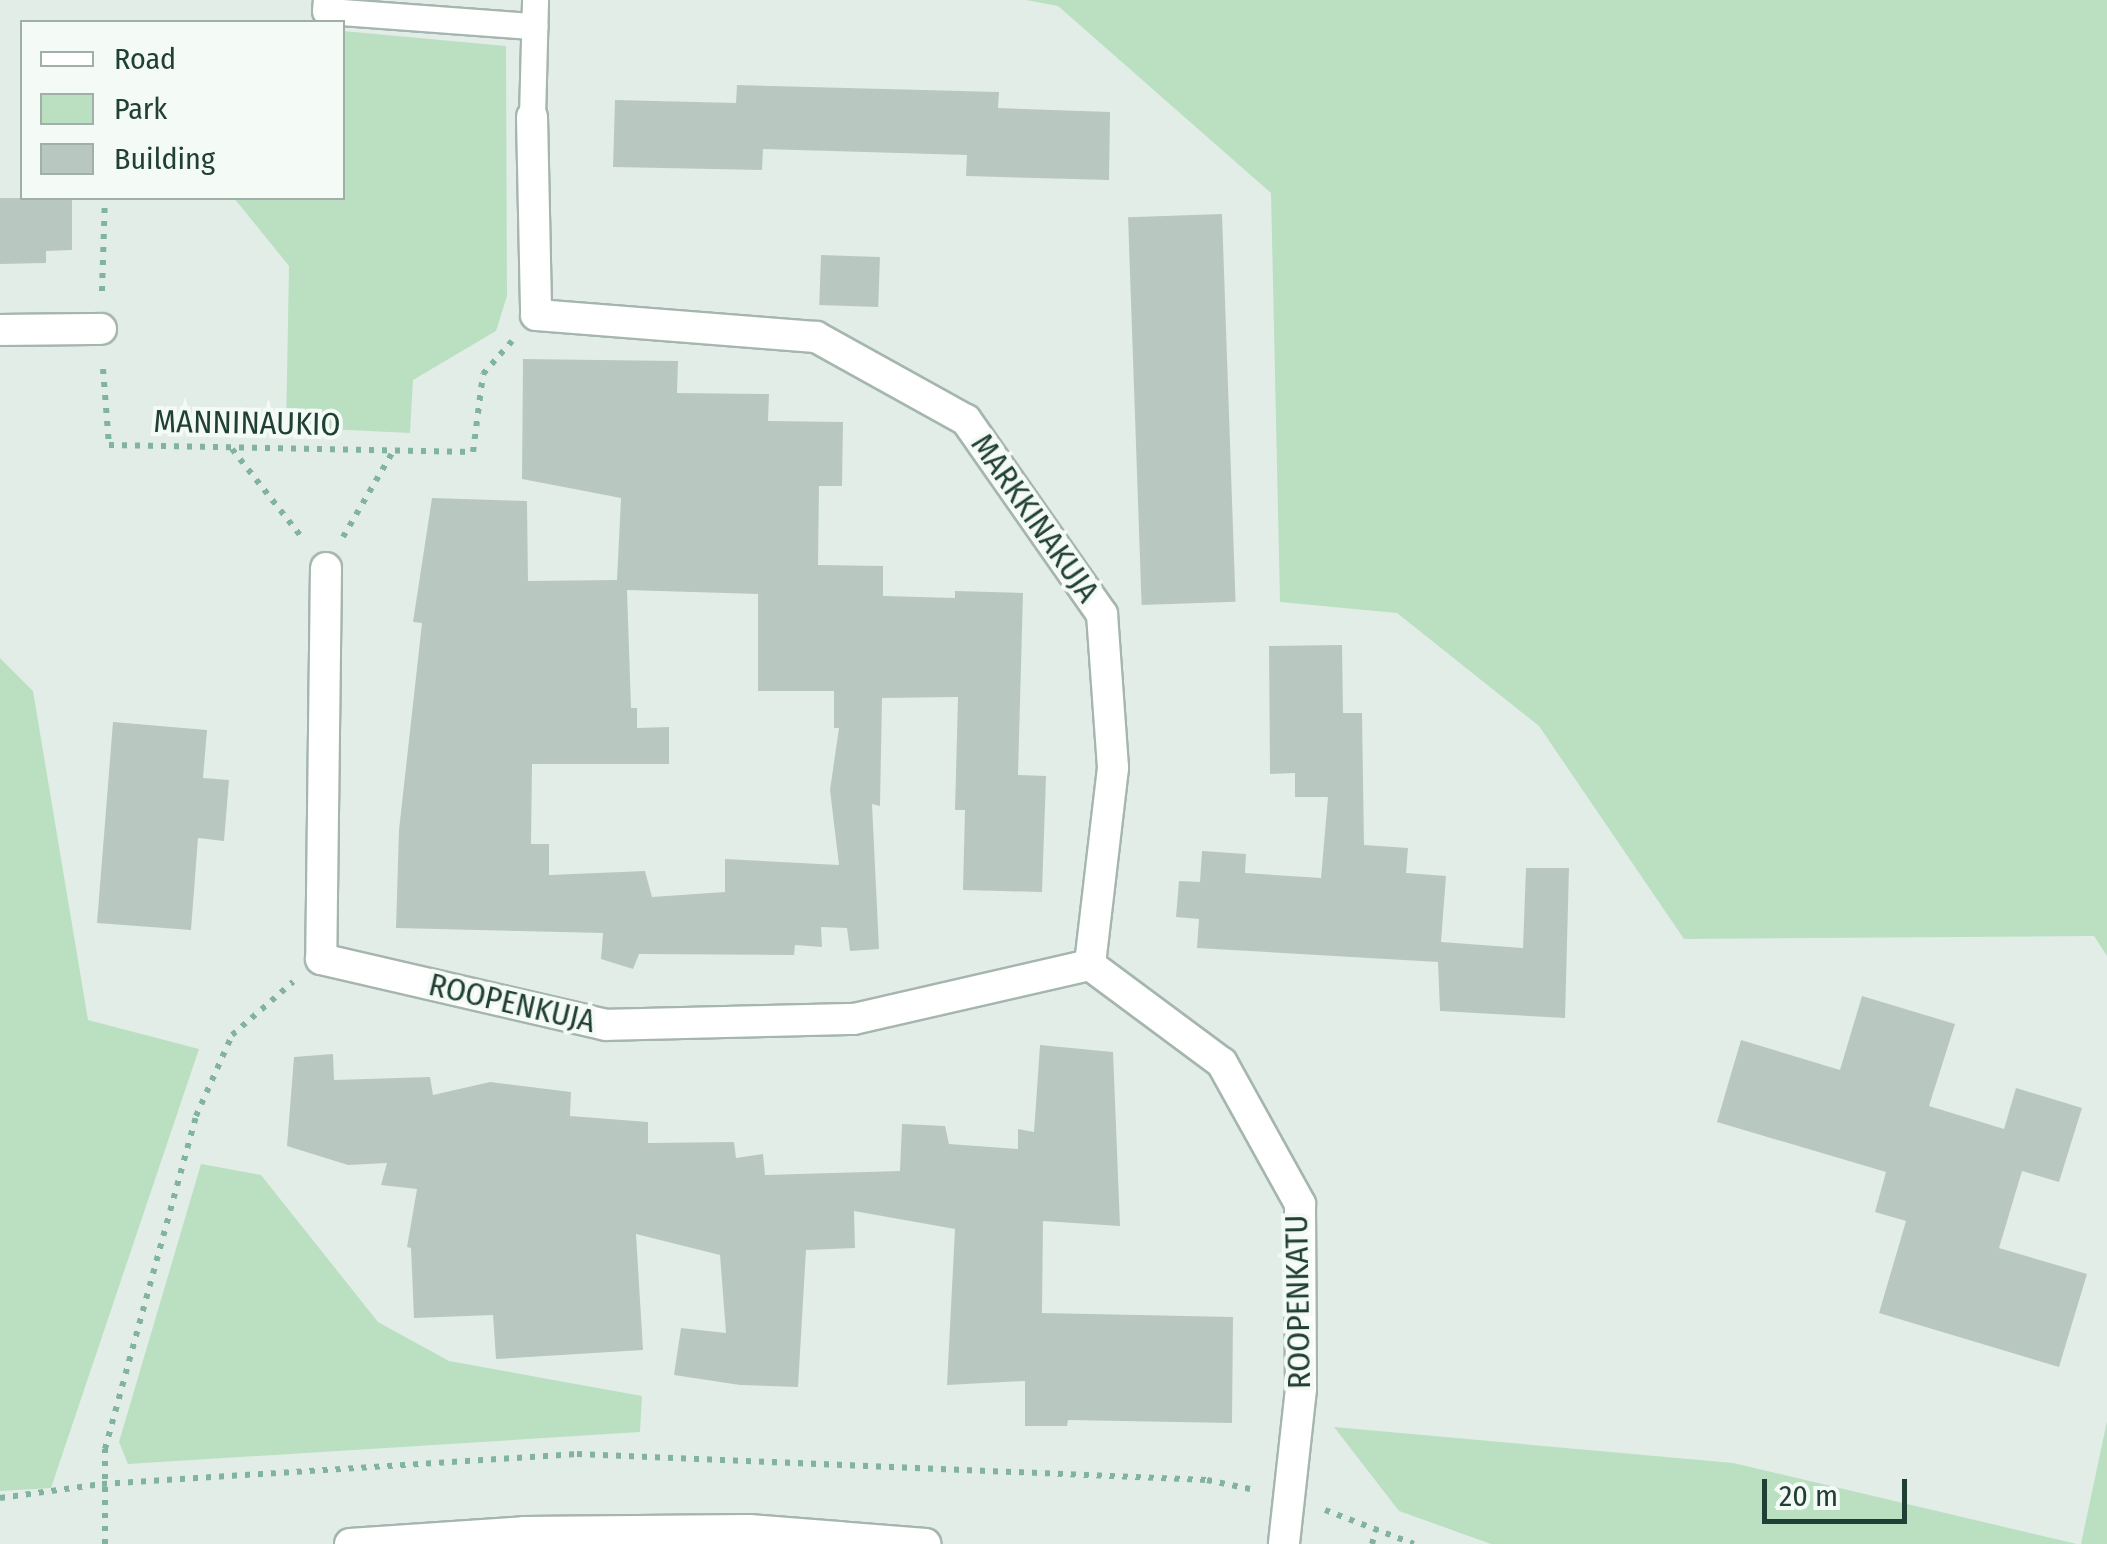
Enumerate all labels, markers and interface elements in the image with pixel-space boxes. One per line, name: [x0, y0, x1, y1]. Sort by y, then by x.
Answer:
legend: [20, 20, 345, 200]
text: Road: [114, 41, 176, 77]
text: Park: [114, 91, 167, 127]
text: Building: [114, 141, 215, 177]
street label: MANNINAUKIO: [153, 402, 341, 444]
street label: MARKKINAKUJA: [963, 427, 1107, 609]
street label: ROOPENKUJA: [425, 965, 599, 1041]
street label: ROOPENKATU: [1277, 1215, 1319, 1389]
scale bar: [1767, 1459, 1912, 1521]
text: 20 m: [1779, 1478, 1838, 1514]

